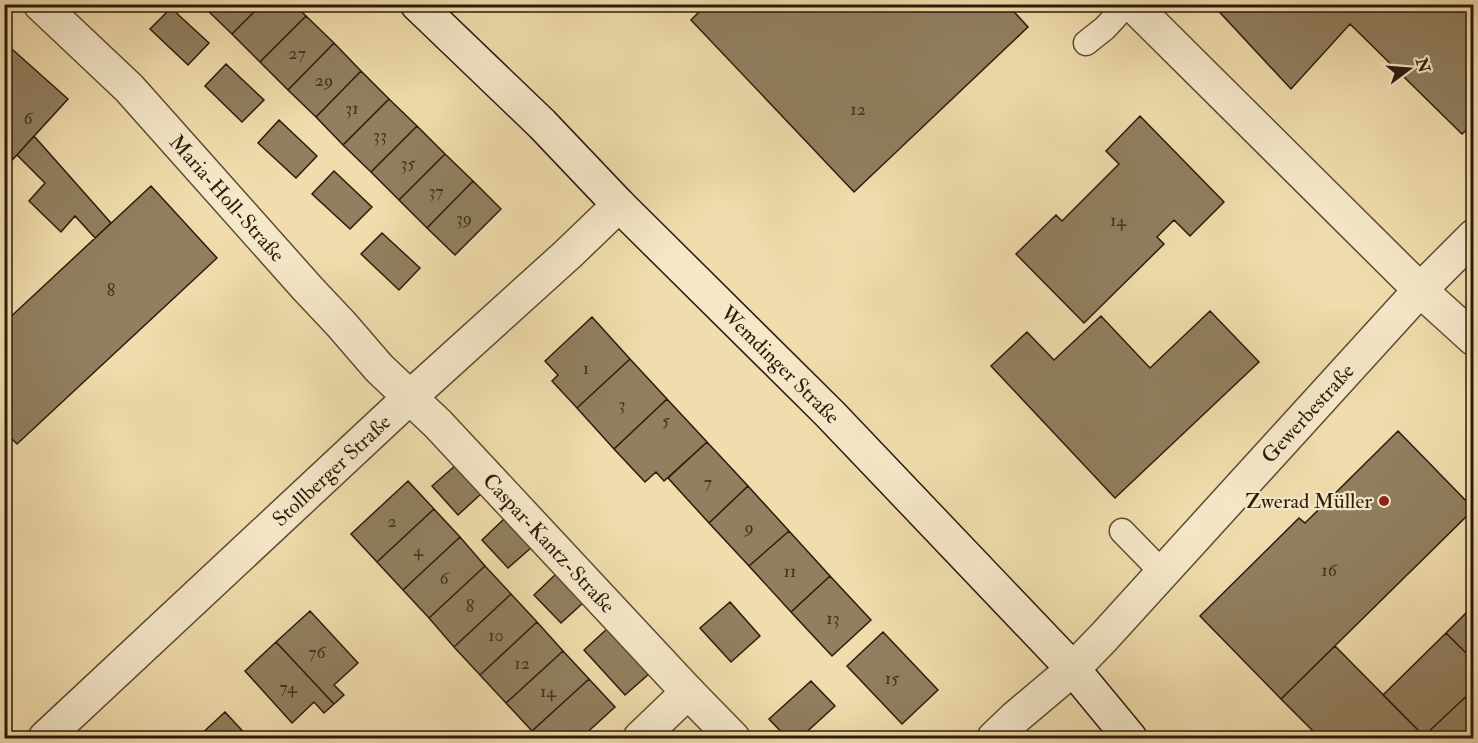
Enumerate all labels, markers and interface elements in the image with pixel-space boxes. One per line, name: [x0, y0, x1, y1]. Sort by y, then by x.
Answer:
north arrow: [1379, 39, 1439, 99]
house number: 27: [288, 42, 306, 65]
text: N: [1411, 55, 1434, 75]
house number: 29: [315, 69, 333, 92]
house number: 31: [345, 97, 359, 120]
house number: 12: [850, 98, 866, 121]
house number: 6: [23, 107, 33, 130]
house number: 33: [373, 124, 387, 147]
street label: Maria-Holl-Straße: [163, 129, 291, 268]
house number: 35: [401, 152, 415, 175]
house number: 37: [428, 180, 444, 203]
house number: 39: [456, 207, 472, 230]
house number: 14: [1110, 209, 1127, 232]
house number: 8: [107, 279, 115, 302]
street label: Wemdinger Straße: [714, 299, 846, 430]
house number: 1: [583, 357, 589, 380]
street label: Gewerbestraße: [1255, 358, 1360, 469]
house number: 3: [619, 393, 625, 416]
street label: Stollberger Straße: [267, 408, 397, 532]
house number: 5: [662, 409, 670, 432]
street label: Caspar-Kantz-Straße: [477, 467, 621, 619]
house number: 7: [704, 471, 712, 494]
place label: Zwerad Müller: [1246, 488, 1372, 515]
marker: Zwerad Müller: [1377, 494, 1391, 508]
house number: 2: [387, 510, 397, 533]
house number: 9: [742, 516, 754, 539]
house number: 4: [413, 539, 424, 562]
house number: 16: [1321, 559, 1338, 582]
house number: 11: [784, 560, 796, 583]
house number: 6: [439, 567, 449, 590]
house number: 8: [466, 595, 474, 618]
house number: 13: [826, 607, 840, 630]
house number: 10: [488, 624, 504, 647]
house number: 76: [308, 641, 327, 664]
house number: 12: [514, 652, 530, 675]
house number: 15: [885, 667, 899, 690]
house number: 74: [279, 676, 298, 699]
house number: 14: [540, 680, 557, 703]

